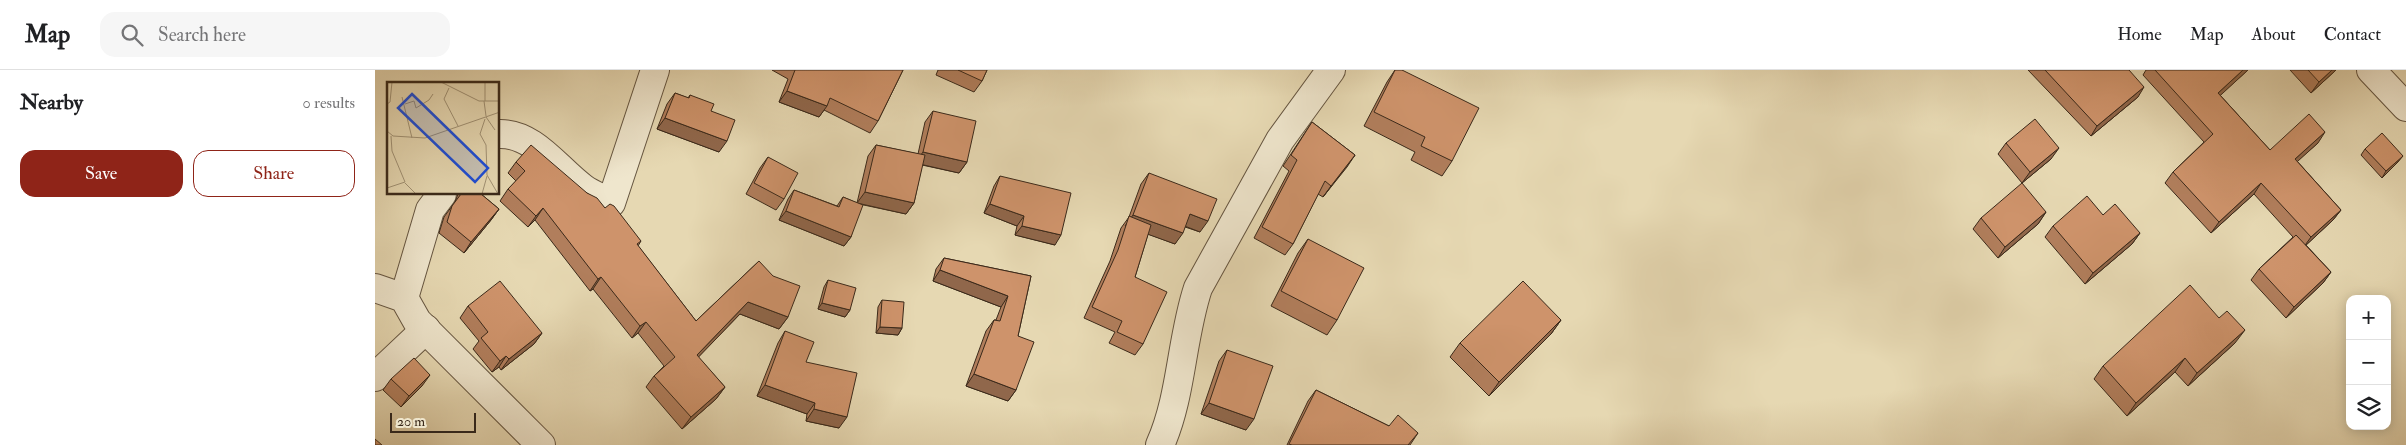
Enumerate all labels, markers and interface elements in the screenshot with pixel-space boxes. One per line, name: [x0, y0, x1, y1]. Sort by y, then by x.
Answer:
search box: [100, 12, 450, 57]
text: Map: [25, 19, 70, 50]
icon: search: [118, 21, 146, 49]
text: Search here: [158, 23, 246, 47]
text: Home: [2117, 23, 2162, 46]
text: Map: [2190, 23, 2224, 46]
text: About: [2252, 23, 2296, 46]
text: Contact: [2324, 23, 2381, 46]
inset map: [387, 82, 500, 195]
text: Nearby: [20, 89, 83, 116]
text: 0 results: [302, 93, 355, 113]
button: Save: [20, 150, 183, 197]
button: Share: [193, 150, 355, 197]
map controls: [2346, 295, 2391, 430]
button: +: [2346, 295, 2391, 340]
button: −: [2346, 340, 2391, 385]
button: layers: [2346, 385, 2391, 430]
scale bar: [390, 410, 476, 433]
text: 20 m: [397, 413, 425, 430]

